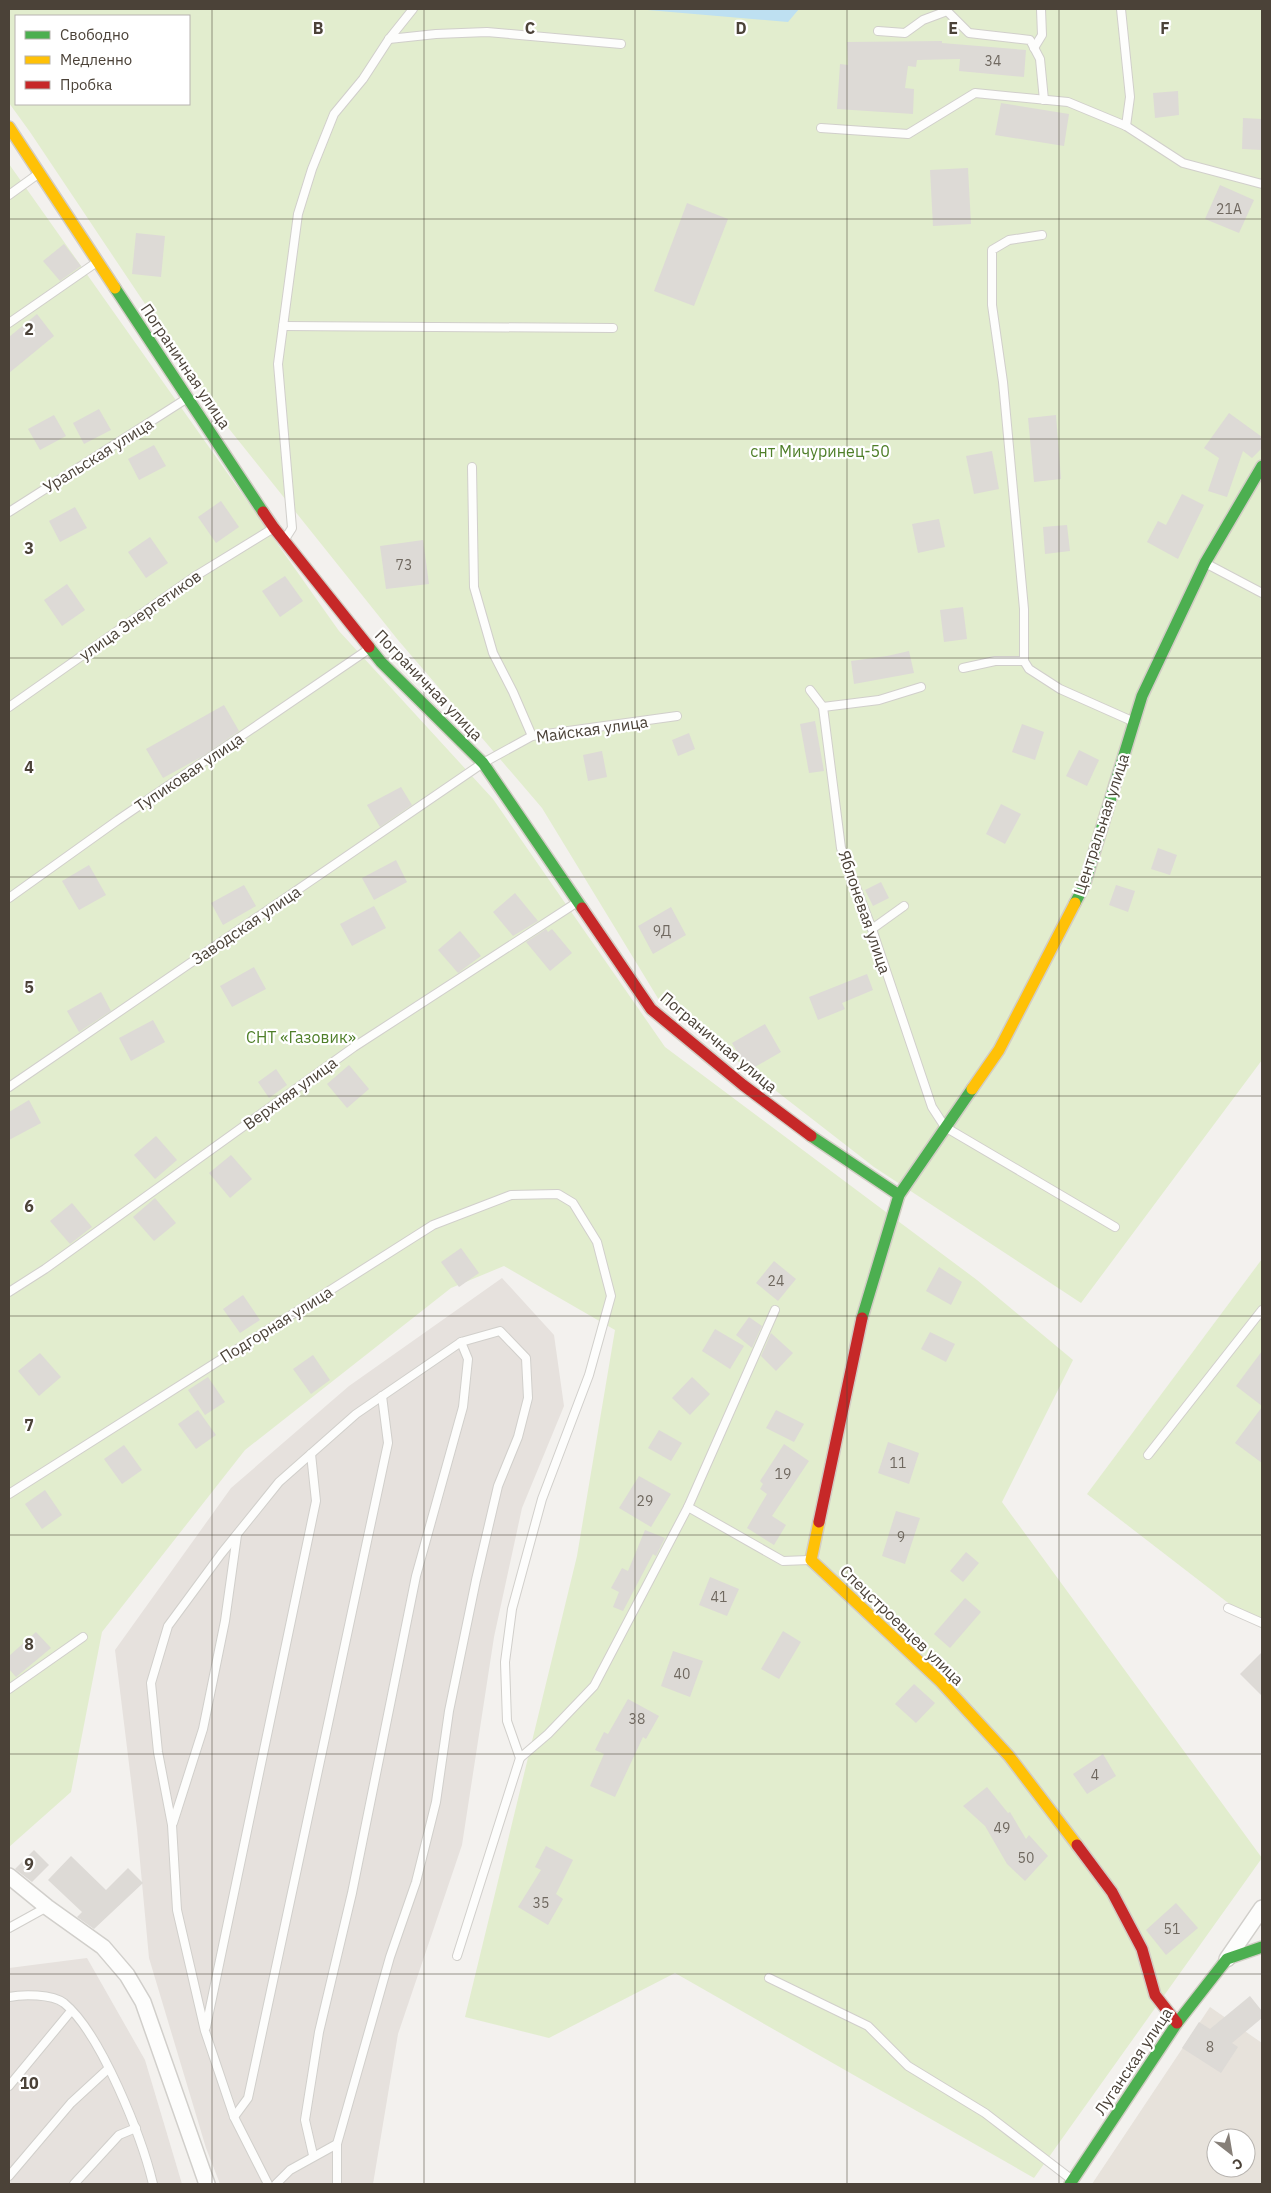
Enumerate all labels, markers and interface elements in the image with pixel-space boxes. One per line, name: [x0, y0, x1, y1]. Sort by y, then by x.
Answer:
legend: [15, 15, 190, 105]
text: B: [313, 18, 324, 38]
text: C: [525, 18, 535, 38]
text: D: [735, 18, 747, 38]
text: E: [948, 18, 958, 38]
text: F: [1160, 18, 1170, 38]
text: Свободно: [60, 25, 129, 44]
text: Медленно: [60, 50, 132, 69]
house number: 34: [985, 52, 1001, 70]
text: Пробка: [60, 75, 112, 94]
house number: 21А: [1216, 200, 1242, 218]
street label: Пограничная улица: [137, 300, 236, 433]
text: 2: [24, 319, 34, 339]
street label: Уральская улица: [39, 413, 157, 497]
park label: снт Мичуринец-50: [750, 441, 890, 461]
text: 3: [24, 538, 34, 558]
house number: 73: [396, 556, 412, 574]
street label: улица Энергетиков: [75, 565, 205, 665]
street label: Пограничная улица: [371, 625, 488, 745]
street label: Майская улица: [535, 711, 650, 747]
street label: Тупиковая улица: [131, 728, 247, 816]
street label: Центральная улица: [1069, 750, 1133, 897]
text: 4: [24, 757, 34, 777]
street label: Яблоневая улица: [834, 848, 896, 977]
street label: Заводская улица: [188, 881, 305, 969]
house number: 9Д: [653, 922, 671, 940]
text: 5: [24, 977, 34, 997]
street label: Пограничная улица: [656, 987, 782, 1097]
park label: СНТ «Газовик»: [246, 1027, 356, 1047]
street label: Верхняя улица: [239, 1052, 341, 1134]
text: 6: [24, 1196, 34, 1216]
house number: 24: [768, 1272, 784, 1290]
street label: Подгорная улица: [216, 1281, 336, 1367]
text: 7: [24, 1415, 34, 1435]
house number: 11: [890, 1454, 906, 1472]
house number: 19: [775, 1465, 791, 1483]
house number: 29: [637, 1492, 653, 1510]
house number: 9: [897, 1528, 905, 1546]
street label: Спецстроевцев улица: [836, 1561, 968, 1690]
house number: 41: [711, 1588, 727, 1606]
text: 8: [24, 1634, 34, 1654]
house number: 40: [674, 1665, 690, 1683]
house number: 38: [629, 1710, 645, 1728]
house number: 4: [1091, 1766, 1099, 1784]
house number: 49: [994, 1819, 1010, 1837]
house number: 50: [1018, 1849, 1034, 1867]
text: 9: [24, 1854, 34, 1874]
house number: 35: [533, 1894, 549, 1912]
house number: 51: [1164, 1920, 1180, 1938]
street label: Луганская улица: [1090, 2003, 1177, 2119]
house number: 8: [1206, 2038, 1214, 2056]
text: 10: [19, 2073, 39, 2093]
north arrow: [1206, 2128, 1256, 2178]
text: С: [1229, 2154, 1246, 2174]

